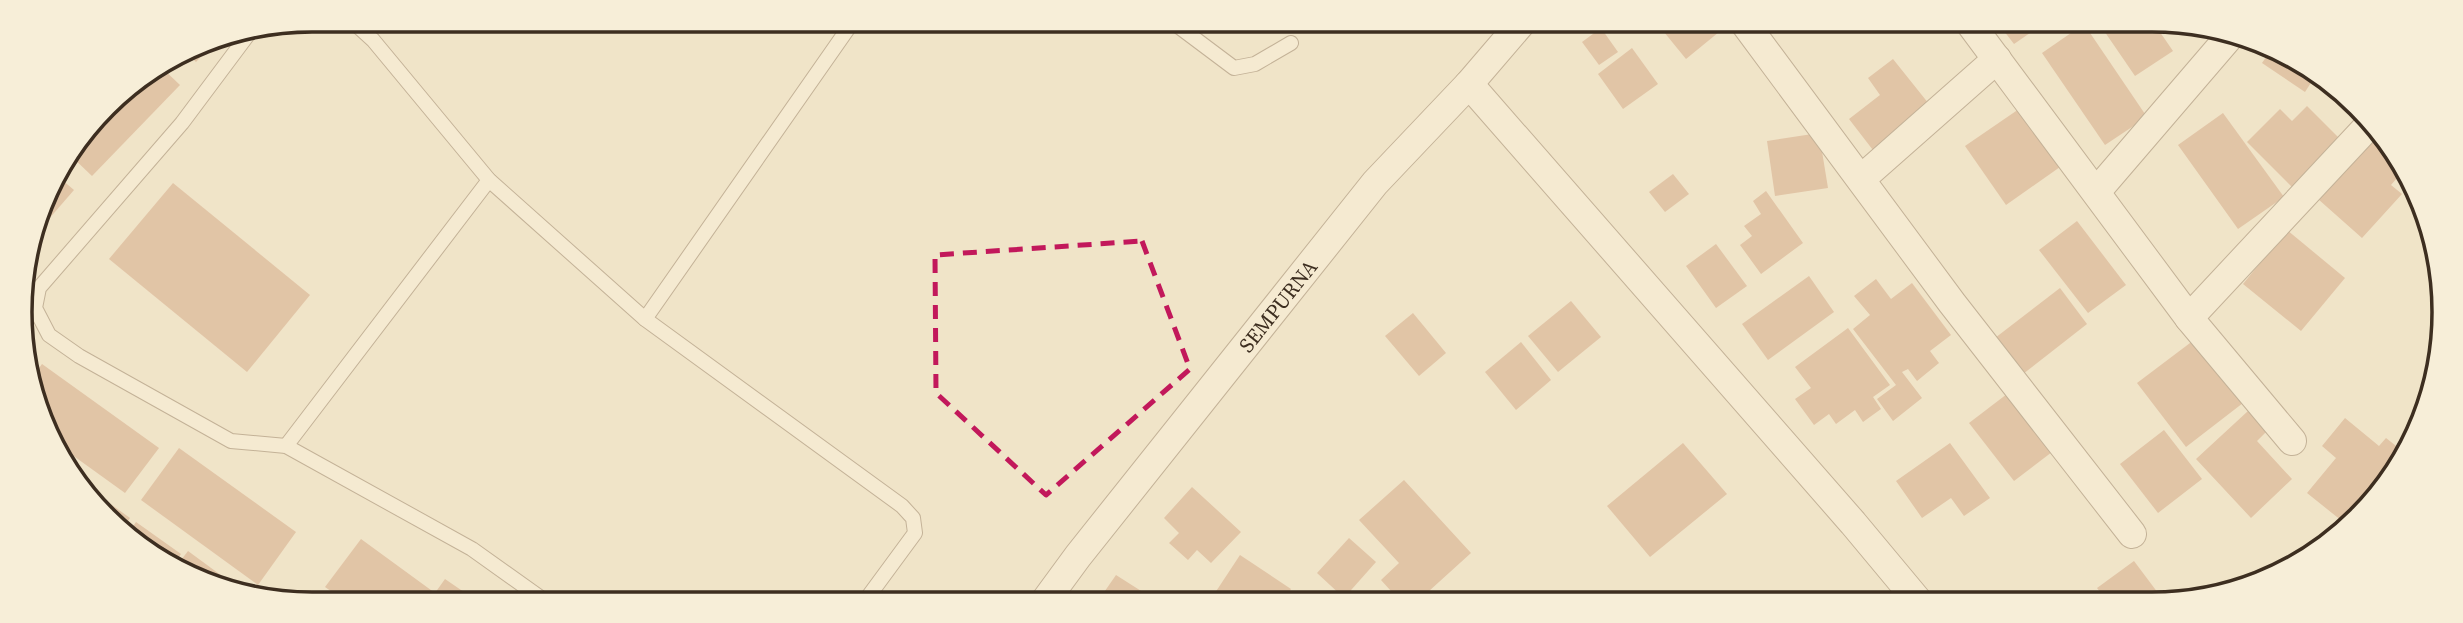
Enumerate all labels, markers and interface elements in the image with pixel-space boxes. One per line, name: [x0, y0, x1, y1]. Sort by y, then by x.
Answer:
street label: SEMPURNA: [1231, 253, 1323, 358]

